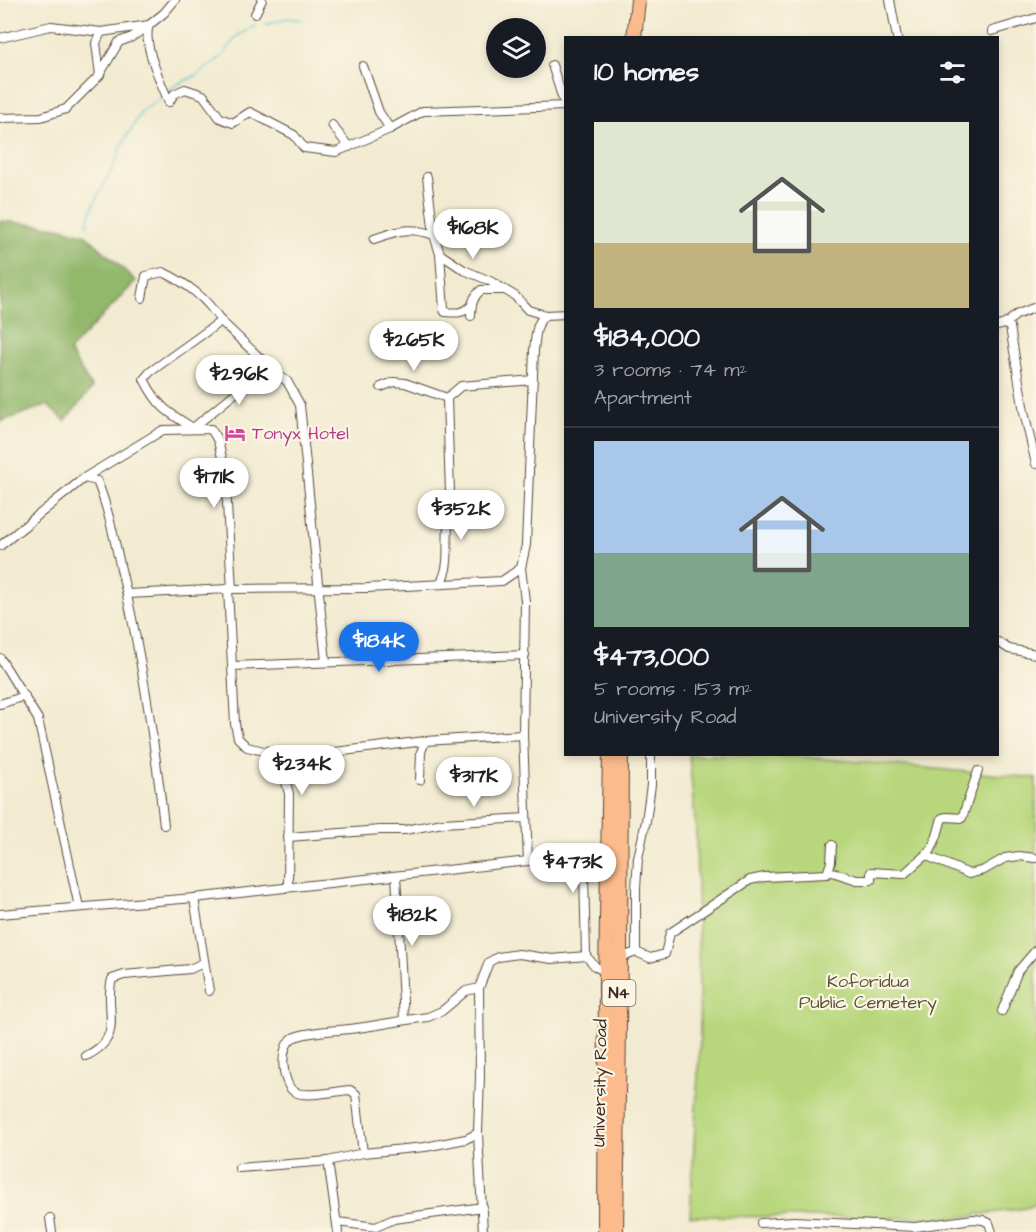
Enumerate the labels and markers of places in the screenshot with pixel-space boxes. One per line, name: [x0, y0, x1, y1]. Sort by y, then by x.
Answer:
pin: $168K: [431, 209, 515, 260]
pin: $265K: [372, 321, 456, 372]
pin: $296K: [197, 355, 281, 406]
hotel icon: Tonyx Hotel: [223, 421, 247, 445]
place label: Tonyx Hotel: [252, 421, 349, 447]
pin: $171K: [172, 458, 256, 509]
pin: $352K: [419, 490, 503, 541]
pin: $184K: [337, 622, 421, 673]
pin: $234K: [260, 745, 344, 796]
pin: $317K: [432, 757, 516, 808]
pin: $473K: [531, 843, 615, 894]
pin: $182K: [370, 896, 454, 947]

